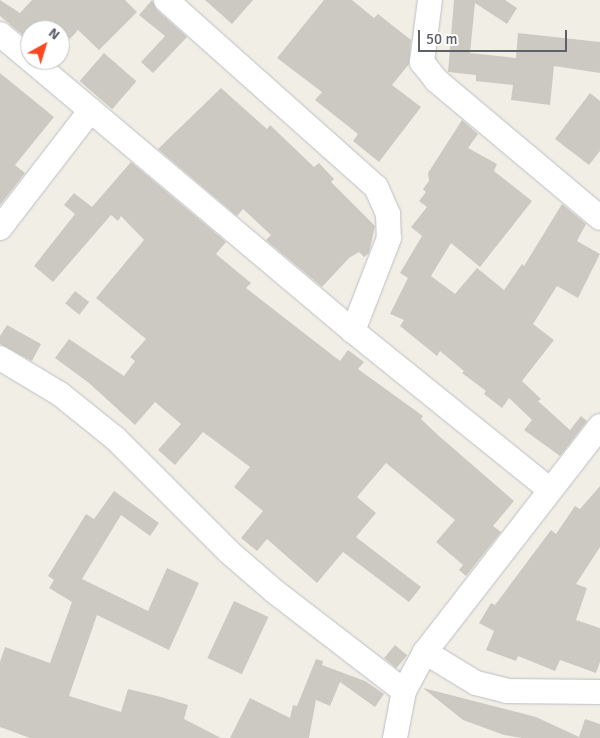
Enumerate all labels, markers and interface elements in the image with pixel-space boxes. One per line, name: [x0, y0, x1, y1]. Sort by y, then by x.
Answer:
north arrow: [20, 20, 70, 70]
scale bar: [420, 20, 569, 52]
text: N: [45, 24, 63, 43]
text: 50 m: [426, 30, 457, 48]

